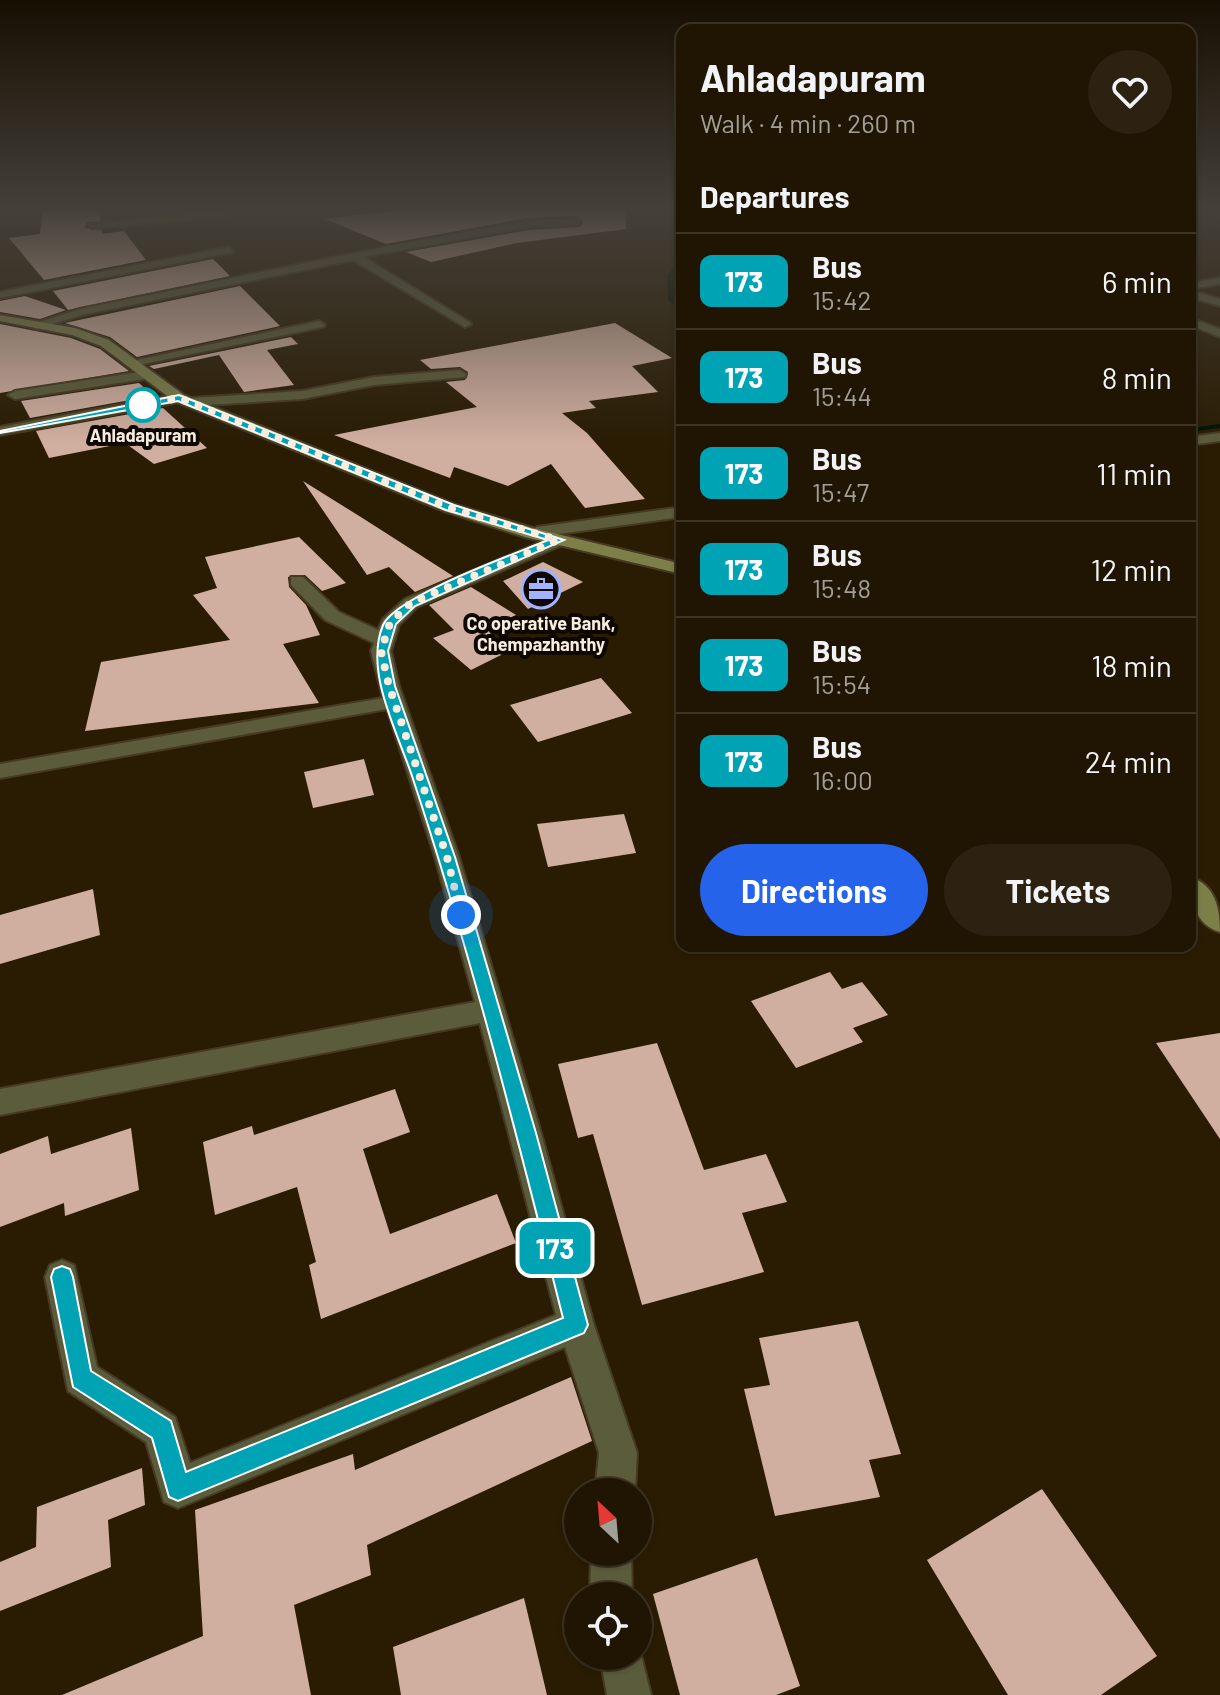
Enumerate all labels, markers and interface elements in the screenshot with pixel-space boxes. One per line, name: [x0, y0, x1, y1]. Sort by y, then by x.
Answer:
button: heart: [1088, 50, 1172, 134]
text: Ahladapuram: [700, 54, 926, 100]
text: Walk · 4 min · 260 m: [700, 107, 916, 138]
text: Departures: [700, 178, 850, 214]
text: Bus: [812, 248, 862, 284]
text: 6 min: [1102, 263, 1172, 299]
text: 173: [725, 264, 763, 298]
text: 15:42: [812, 284, 872, 315]
text: Bus: [812, 344, 862, 380]
text: 8 min: [1102, 359, 1172, 395]
text: 173: [725, 360, 763, 394]
text: 15:44: [812, 380, 872, 411]
marker: Ahladapuram: [126, 388, 160, 422]
place label: Ahladapuram: [90, 424, 196, 446]
text: Bus: [812, 440, 862, 476]
text: 11 min: [1096, 455, 1172, 491]
text: 173: [725, 456, 763, 490]
text: 15:47: [812, 476, 869, 507]
text: Bus: [812, 536, 862, 572]
text: 12 min: [1091, 551, 1172, 587]
text: 173: [725, 552, 763, 586]
office icon: Co operative Bank, Chempazhanthy: [520, 568, 562, 610]
text: 15:48: [812, 572, 871, 603]
place label: Co operative Bank, Chempazhanthy: [466, 612, 616, 655]
text: Bus: [812, 632, 862, 668]
text: 18 min: [1091, 647, 1172, 683]
text: 173: [725, 648, 763, 682]
text: 15:54: [812, 668, 871, 699]
text: Bus: [812, 728, 862, 764]
text: 24 min: [1085, 743, 1172, 779]
text: 173: [725, 744, 763, 778]
text: 16:00: [812, 764, 873, 795]
button: Directions: [700, 844, 928, 936]
button: Tickets: [944, 844, 1172, 936]
your location: [441, 895, 481, 935]
line badge: 173: [509, 1222, 601, 1274]
text: 173: [536, 1231, 574, 1265]
north arrow: [564, 1478, 652, 1566]
map controls: [564, 1478, 652, 1670]
button: locate: [564, 1582, 652, 1670]

